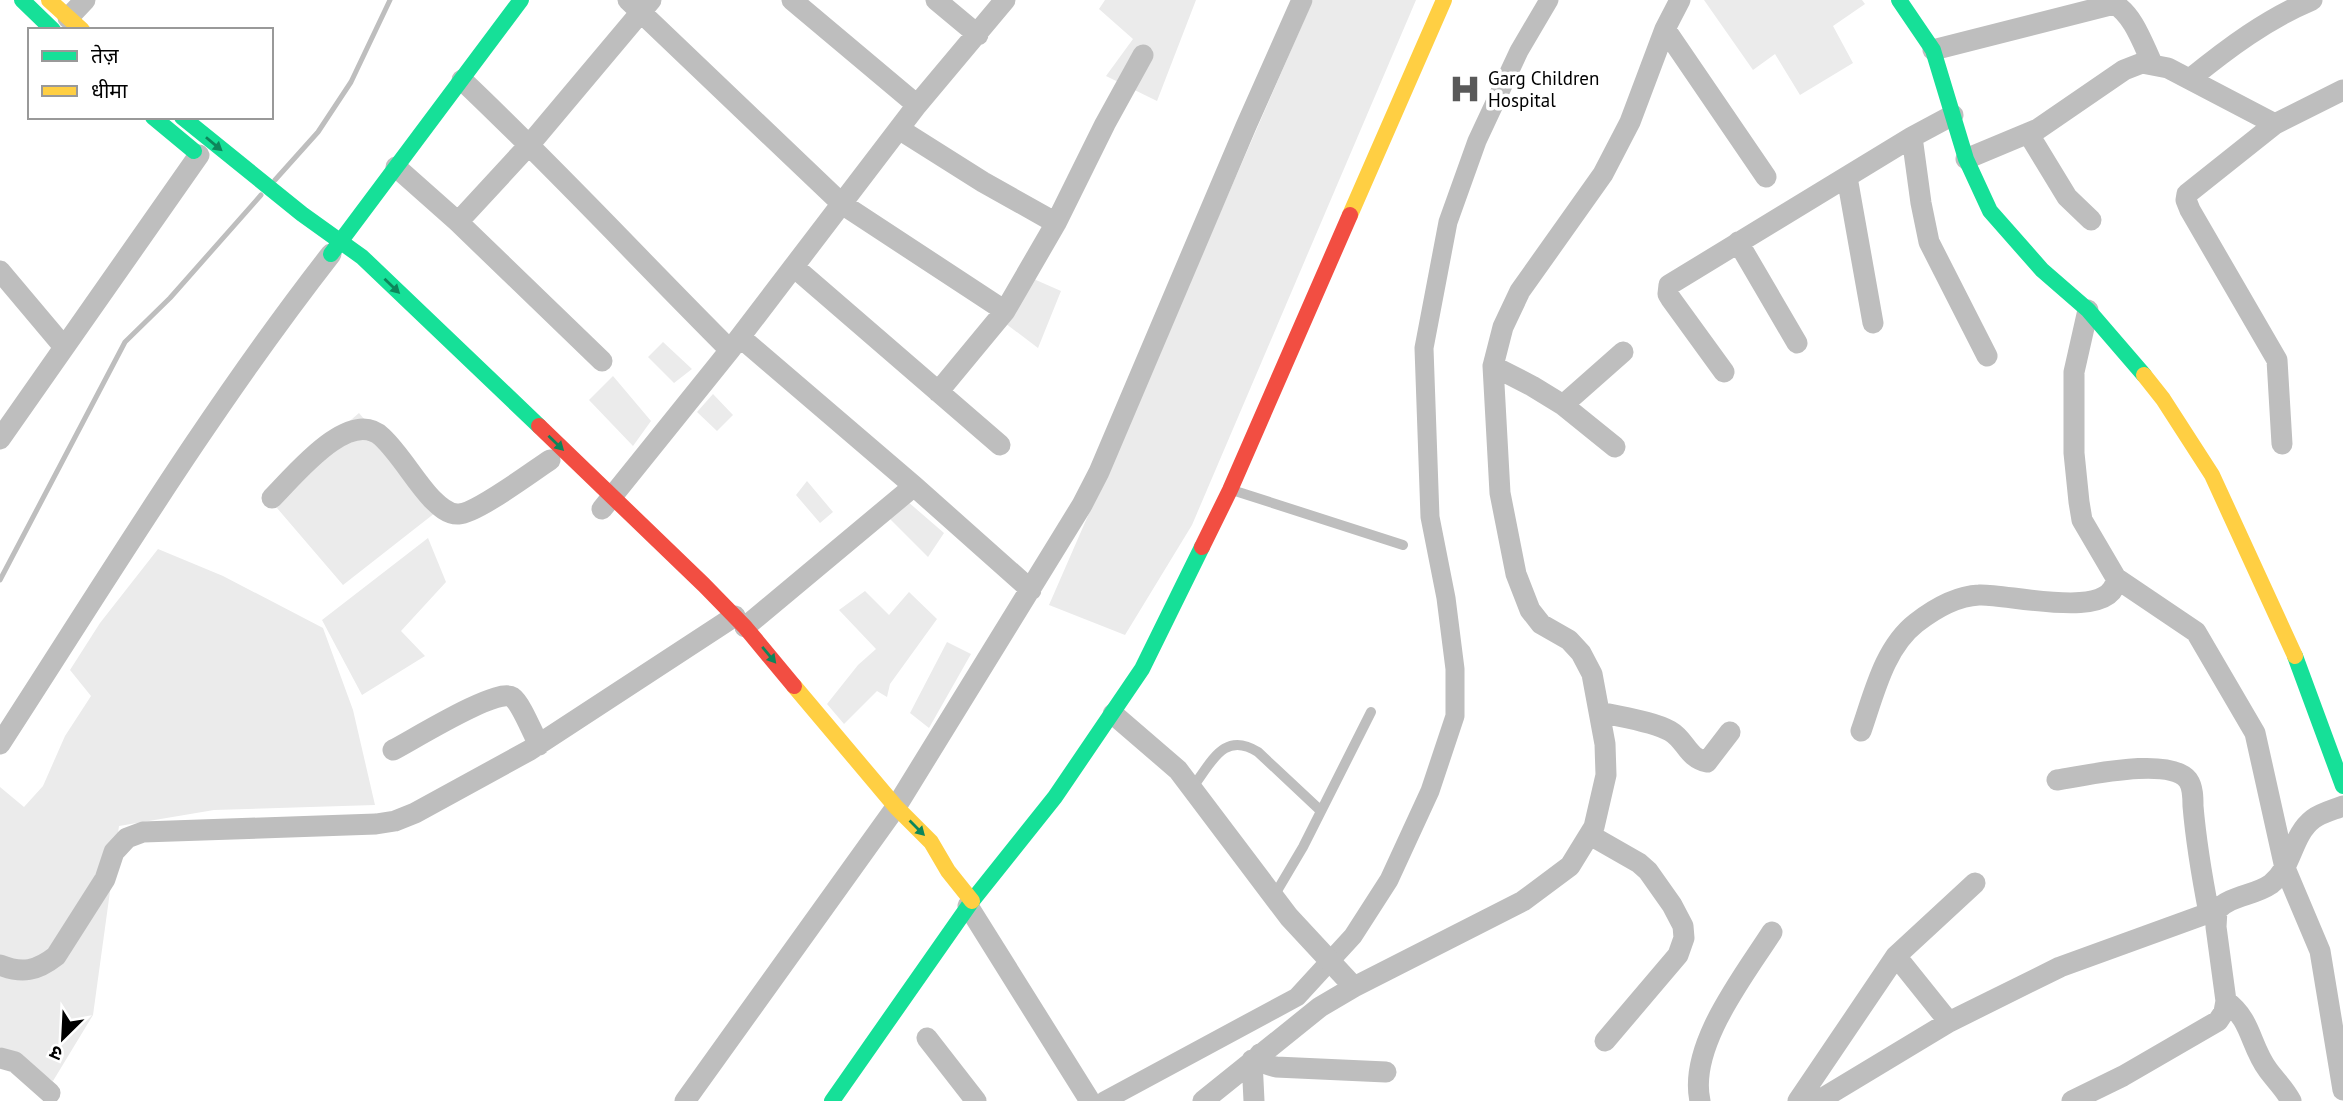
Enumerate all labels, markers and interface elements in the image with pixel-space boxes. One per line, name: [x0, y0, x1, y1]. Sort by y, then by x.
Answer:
legend: [28, 28, 273, 119]
text: तेज़: [91, 42, 119, 69]
place label: Garg Children Hospital: [1488, 66, 1599, 112]
hospital icon: Garg Children Hospital: [1448, 72, 1482, 106]
text: धीमा: [91, 77, 128, 104]
one-way arrow: [206, 136, 223, 151]
one-way arrow: [383, 277, 400, 293]
one-way arrow: [547, 435, 564, 451]
one-way arrow: [761, 647, 776, 664]
one-way arrow: [908, 820, 925, 836]
north arrow: [28, 1003, 98, 1073]
text: उ: [45, 1040, 66, 1067]

